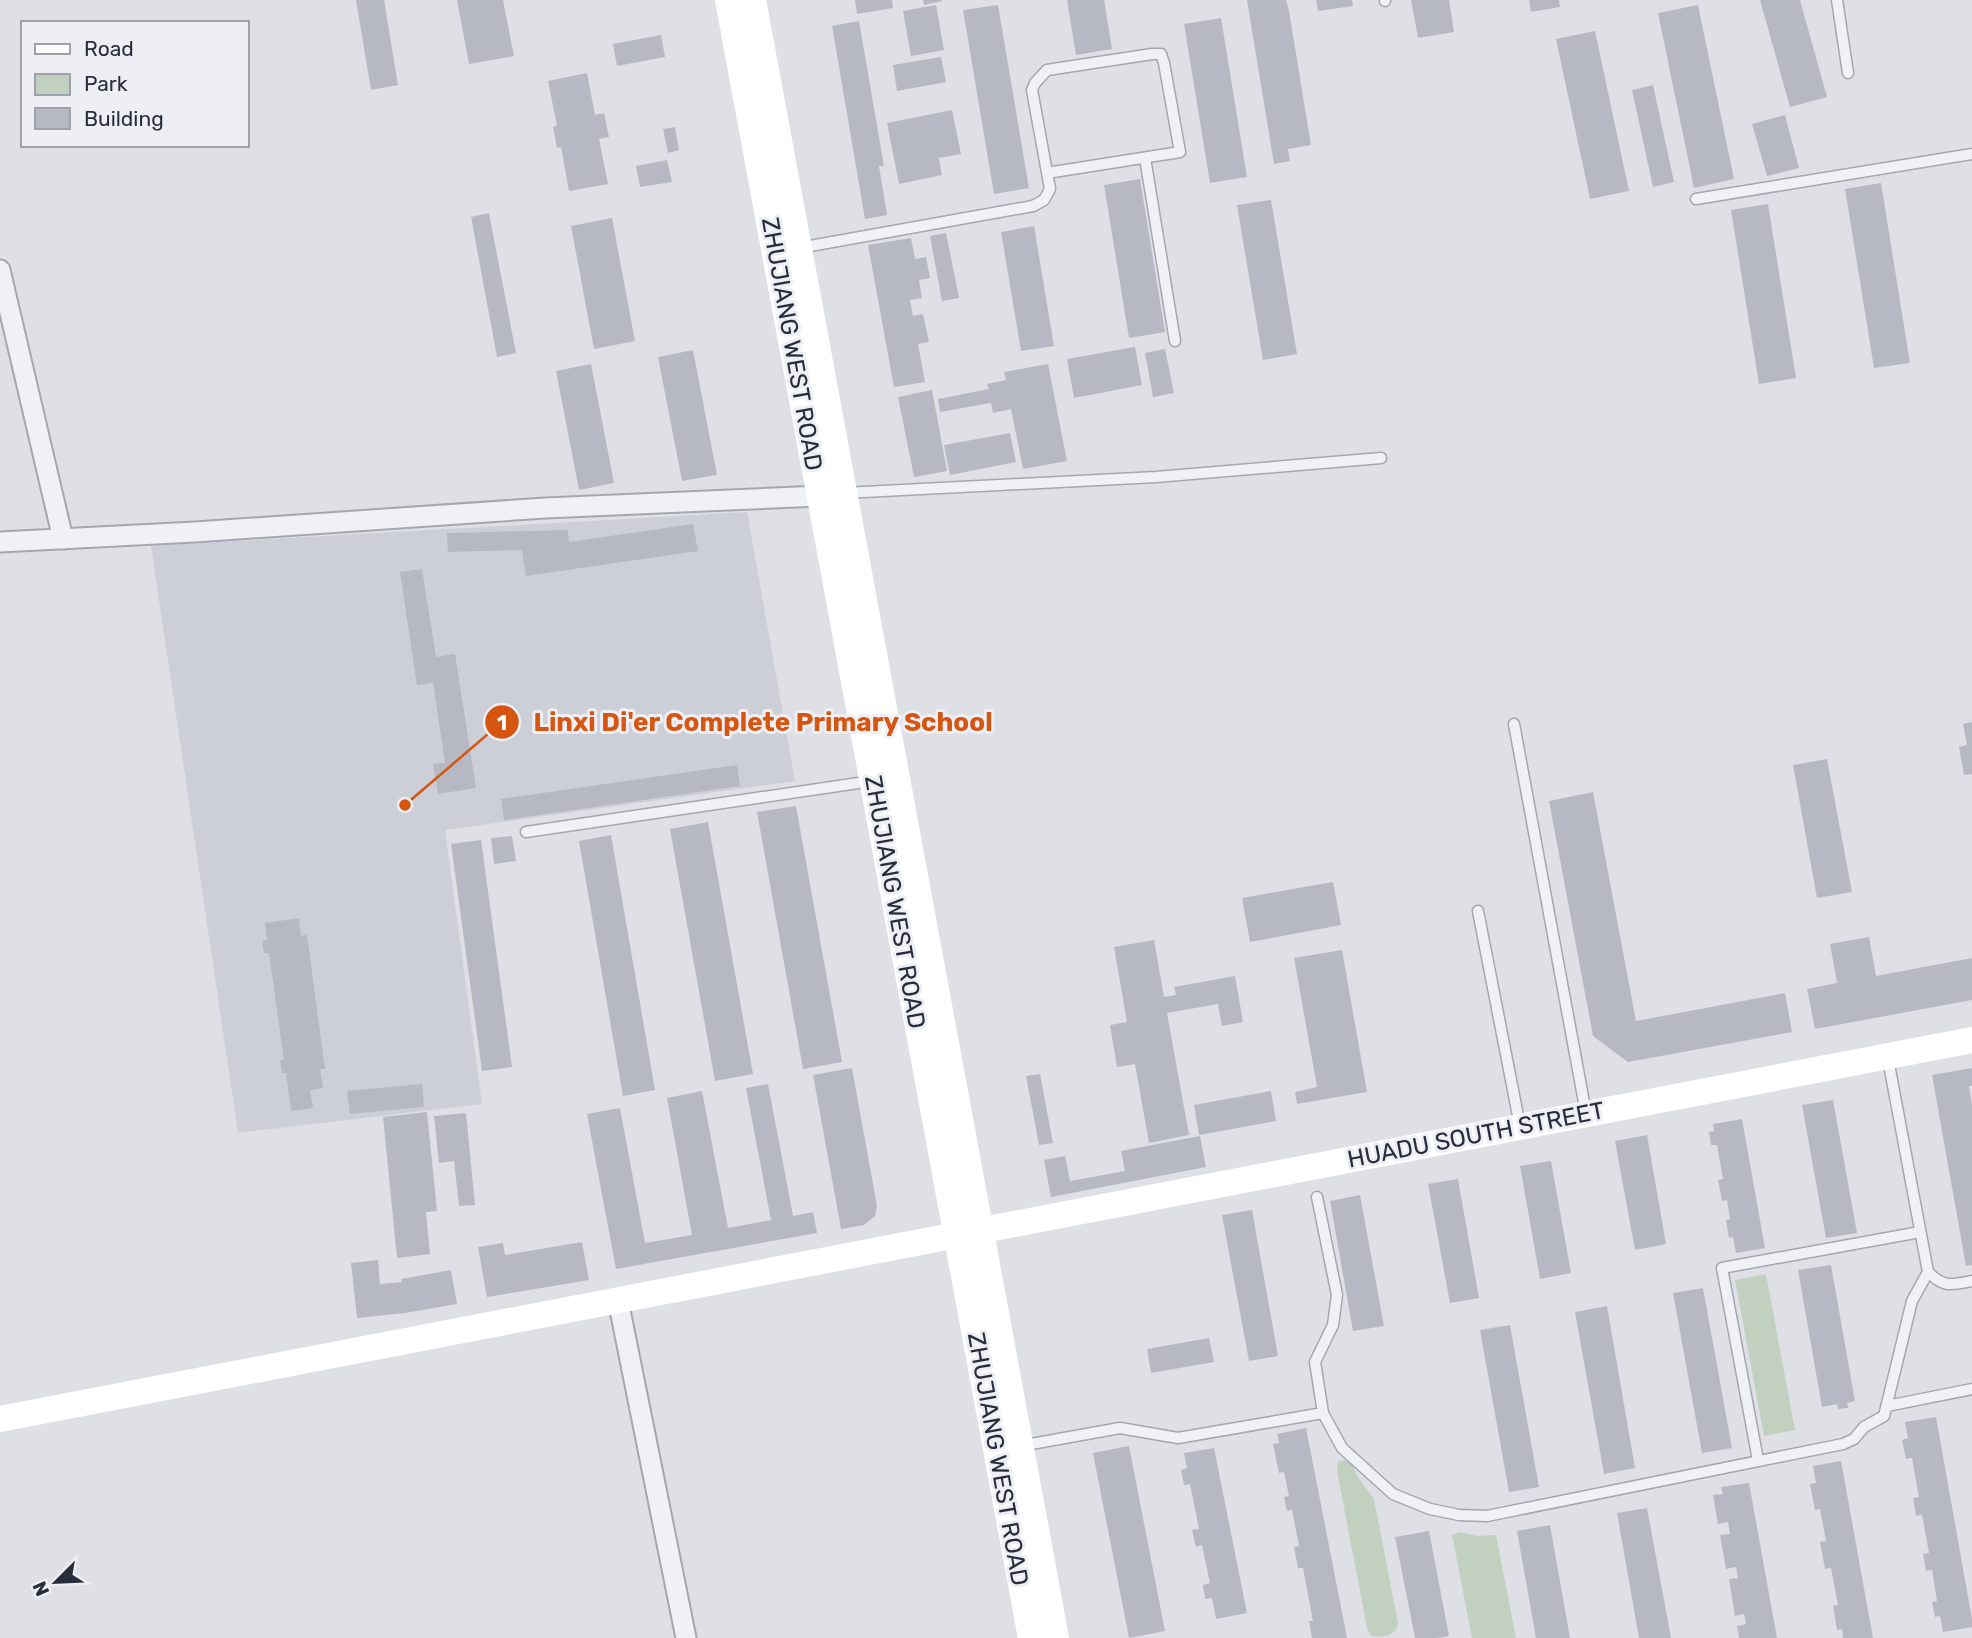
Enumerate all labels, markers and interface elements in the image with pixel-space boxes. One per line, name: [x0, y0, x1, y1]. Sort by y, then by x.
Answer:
legend: [21, 21, 248, 147]
text: Road: [84, 36, 134, 61]
text: Park: [84, 71, 128, 96]
text: Building: [84, 106, 164, 131]
street label: ZHUJIANG WEST ROAD: [756, 215, 828, 473]
callout: Linxi Di'er Complete Primary School: [484, 699, 1008, 746]
text: Linxi Di'er Complete Primary School: [533, 707, 993, 738]
text: 1: [497, 710, 507, 735]
street label: ZHUJIANG WEST ROAD: [859, 773, 931, 1031]
street label: HUADU SOUTH STREET: [1345, 1096, 1607, 1174]
street label: ZHUJIANG WEST ROAD: [962, 1330, 1034, 1588]
north arrow: [21, 1547, 91, 1617]
text: N: [28, 1578, 54, 1600]

